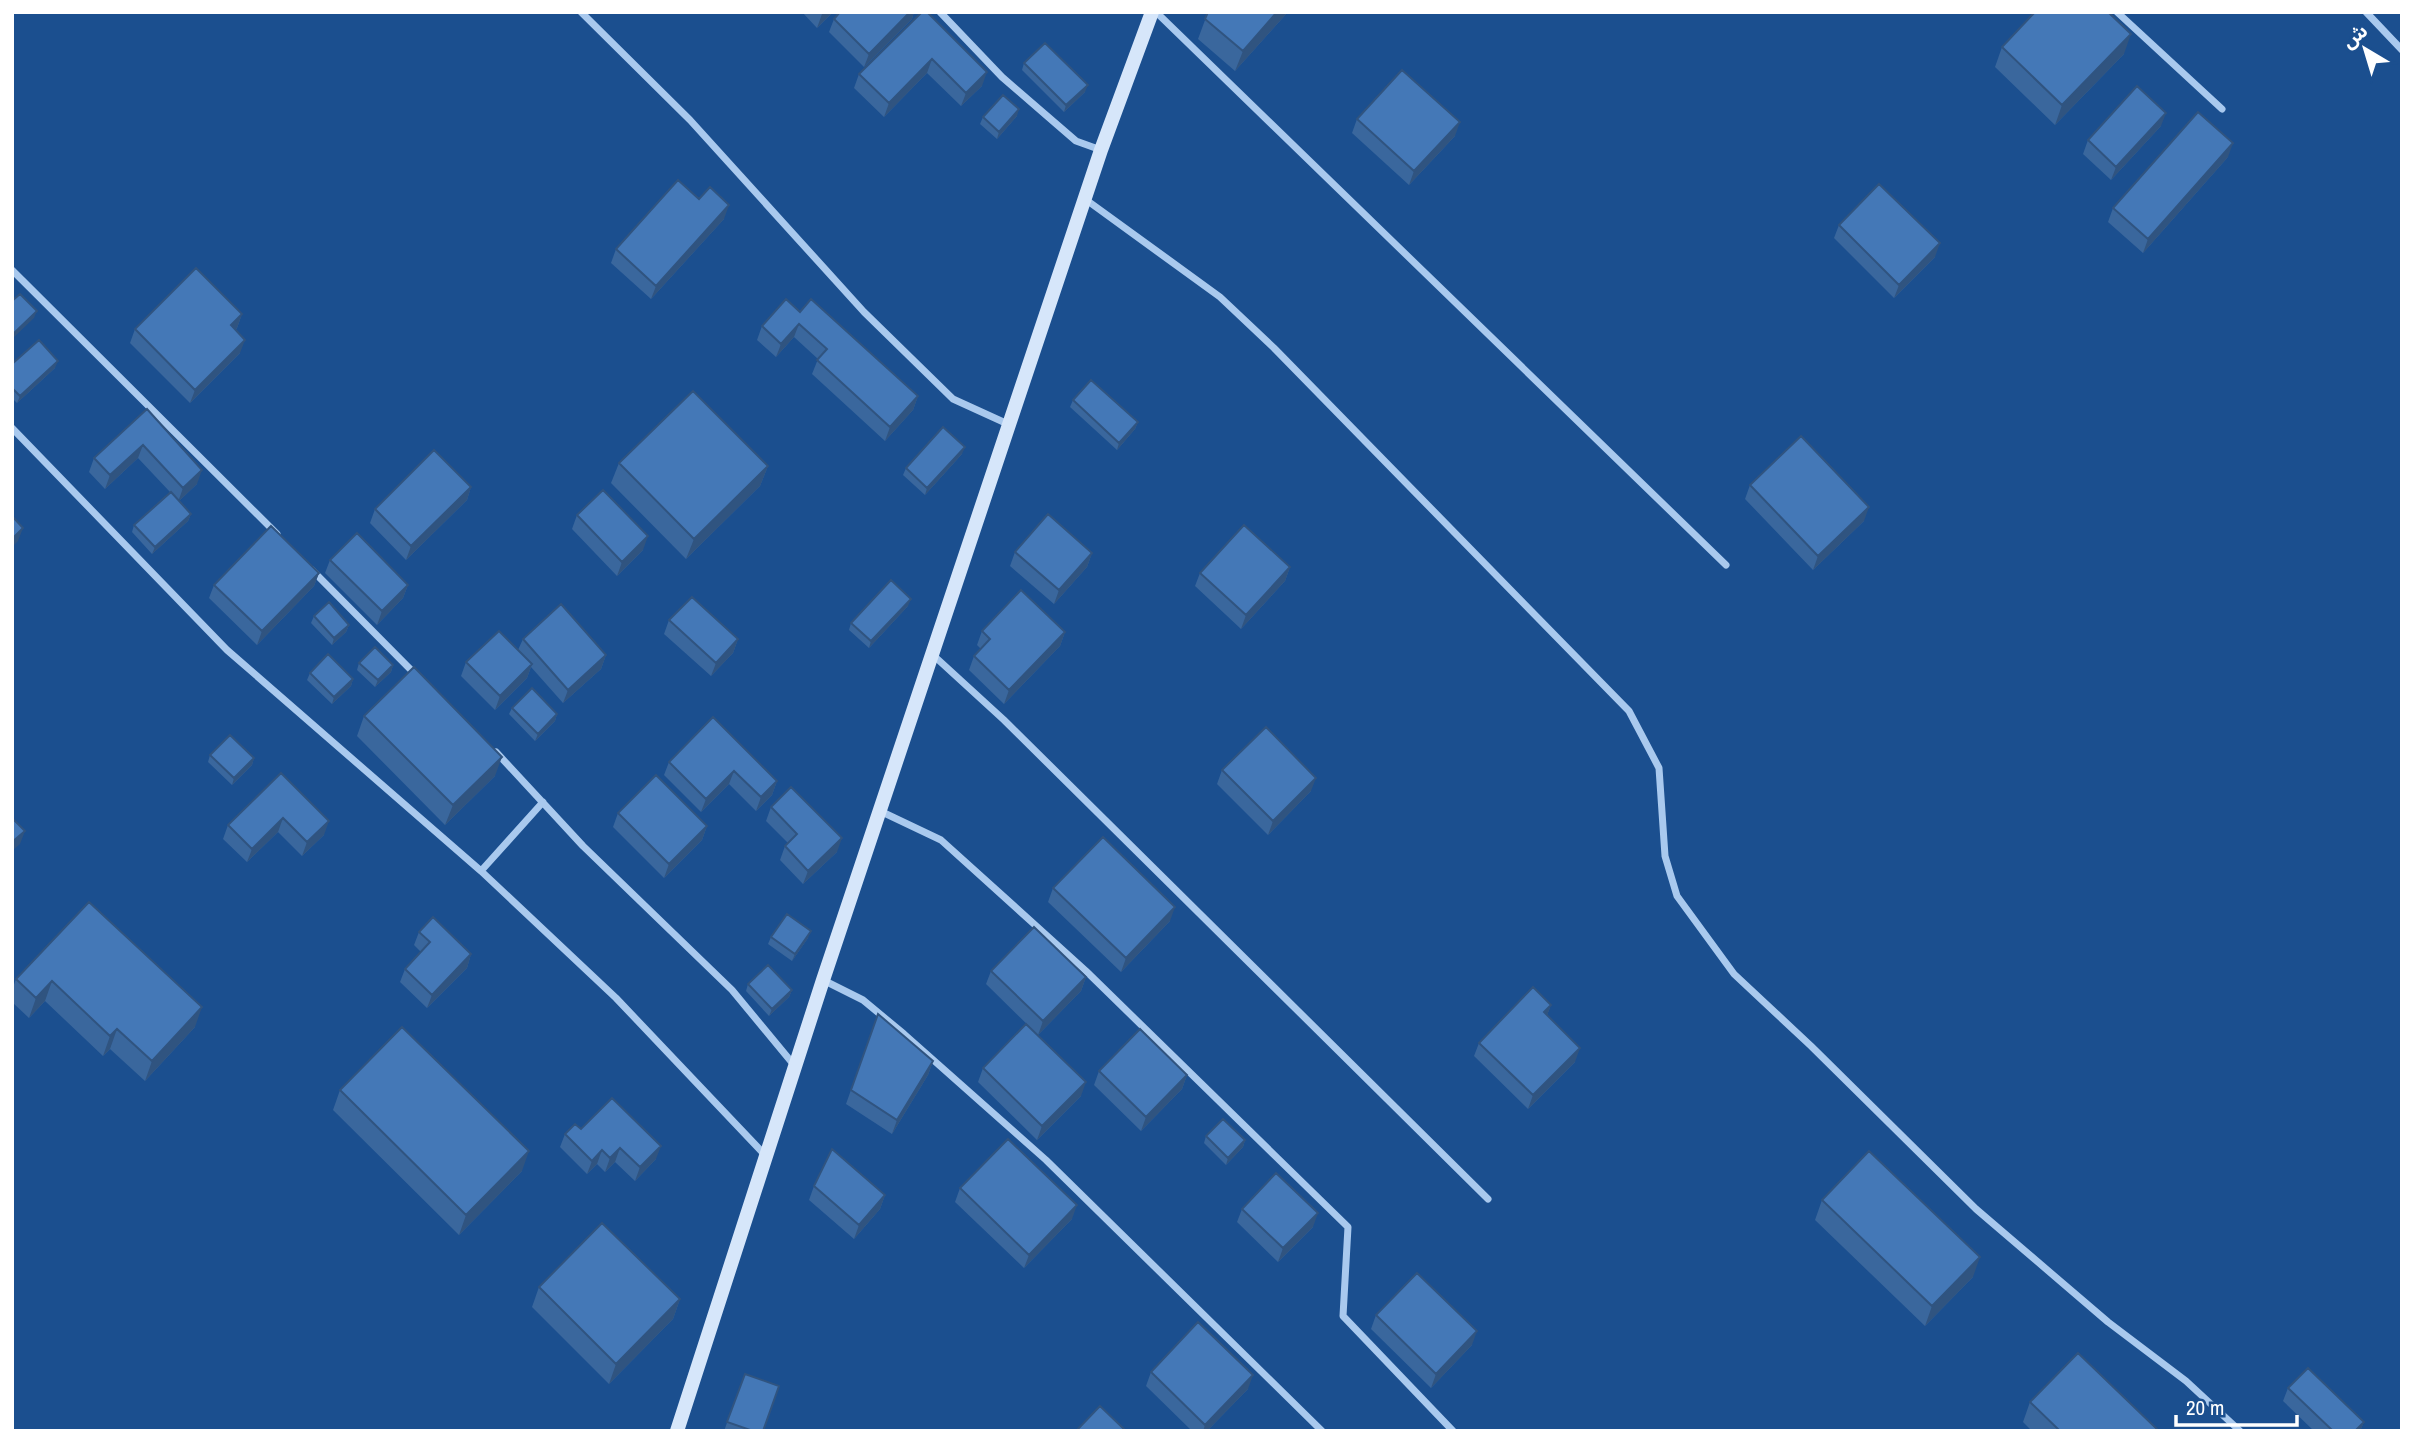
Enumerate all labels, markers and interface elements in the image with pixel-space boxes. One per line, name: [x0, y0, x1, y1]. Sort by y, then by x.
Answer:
north arrow: [2330, 14, 2400, 84]
text: ش: [2336, 17, 2373, 54]
scale bar: [2176, 1384, 2297, 1428]
text: 20 m: [2186, 1393, 2224, 1422]

